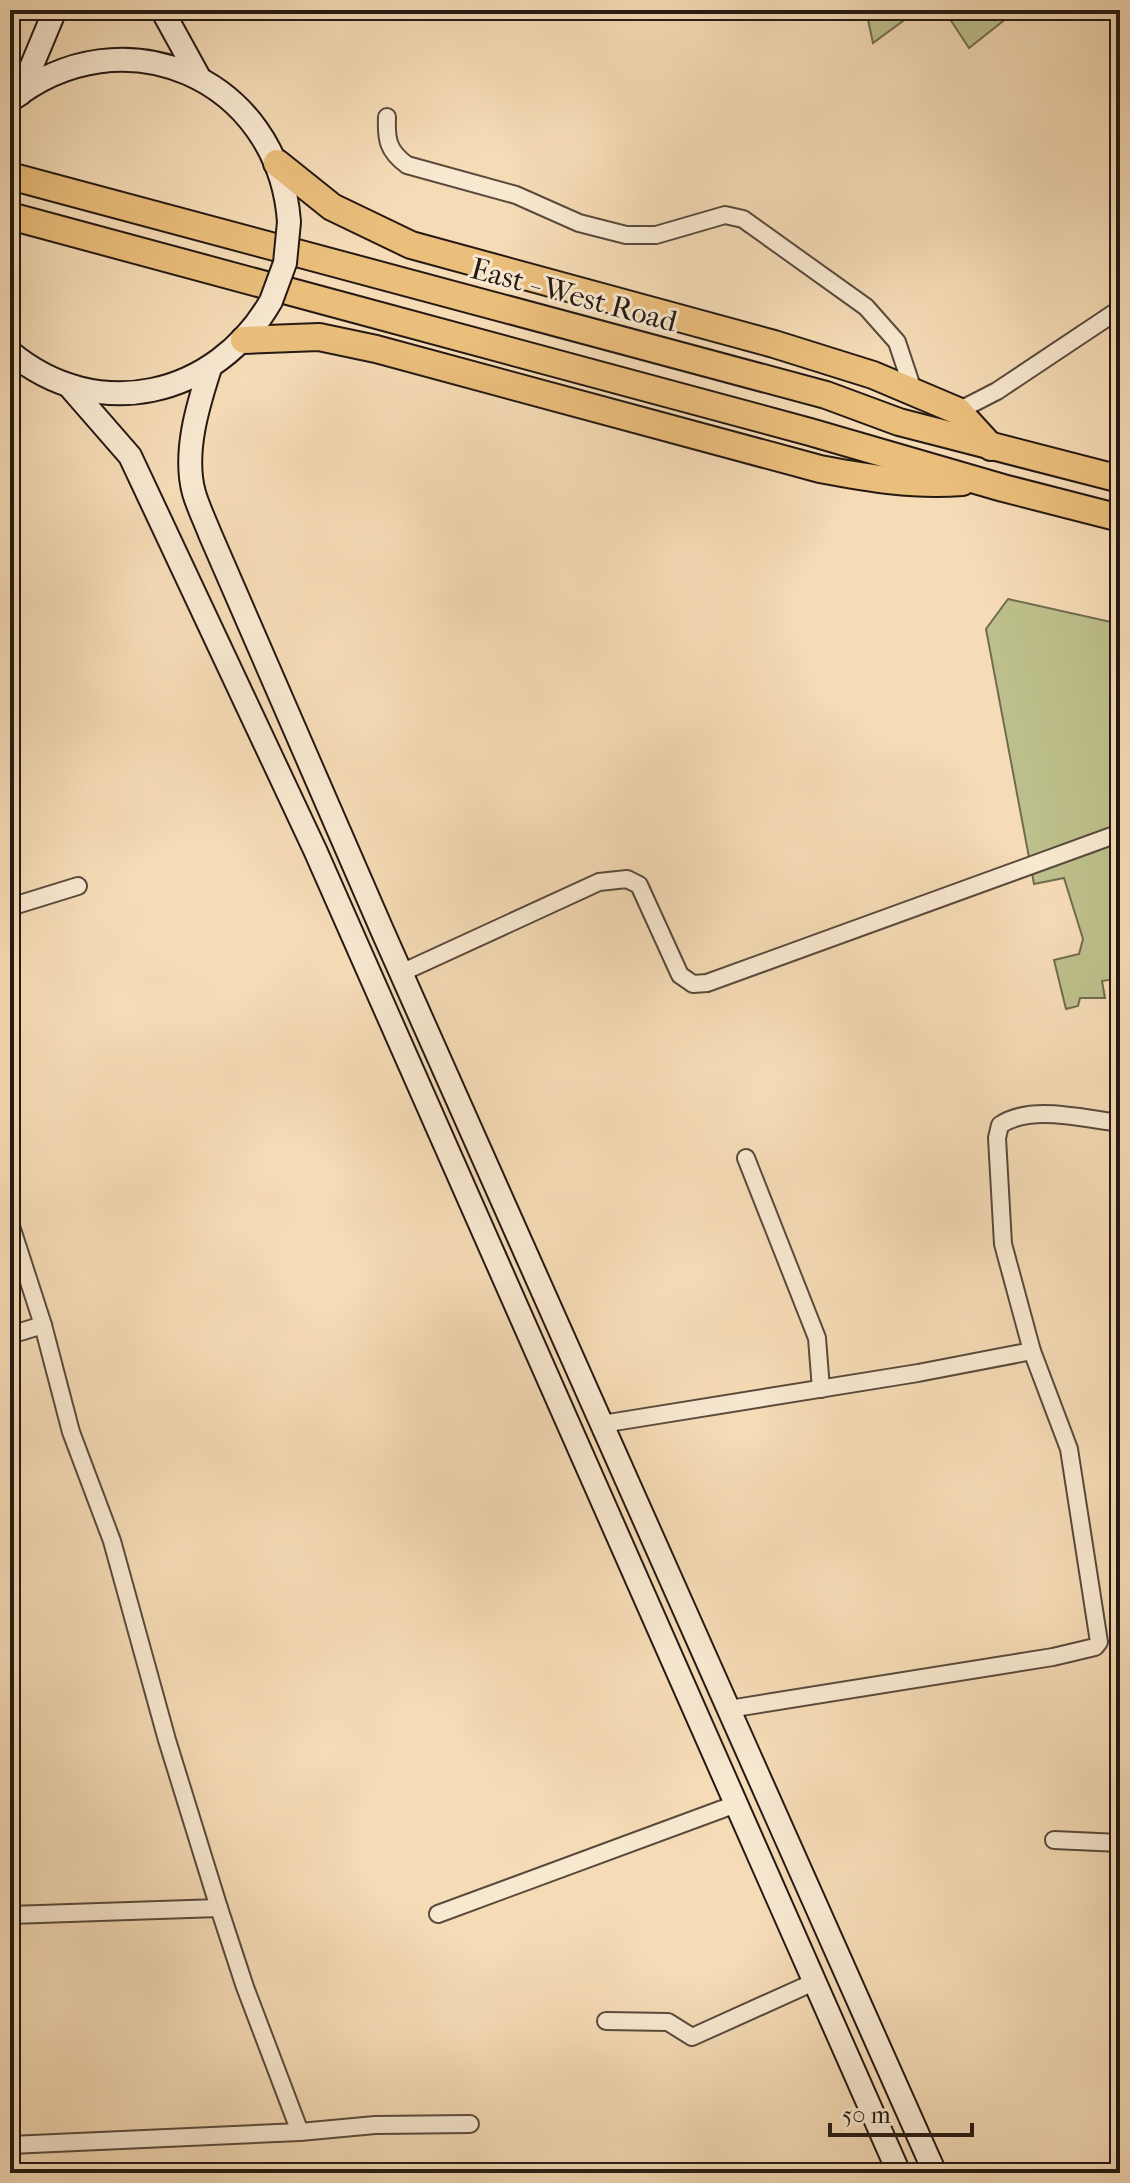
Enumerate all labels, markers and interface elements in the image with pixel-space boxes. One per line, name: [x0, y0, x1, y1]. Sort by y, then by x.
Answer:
street label: East - West Road: [467, 251, 681, 340]
scale bar: [830, 2087, 972, 2137]
text: 50 m: [842, 2101, 891, 2129]

